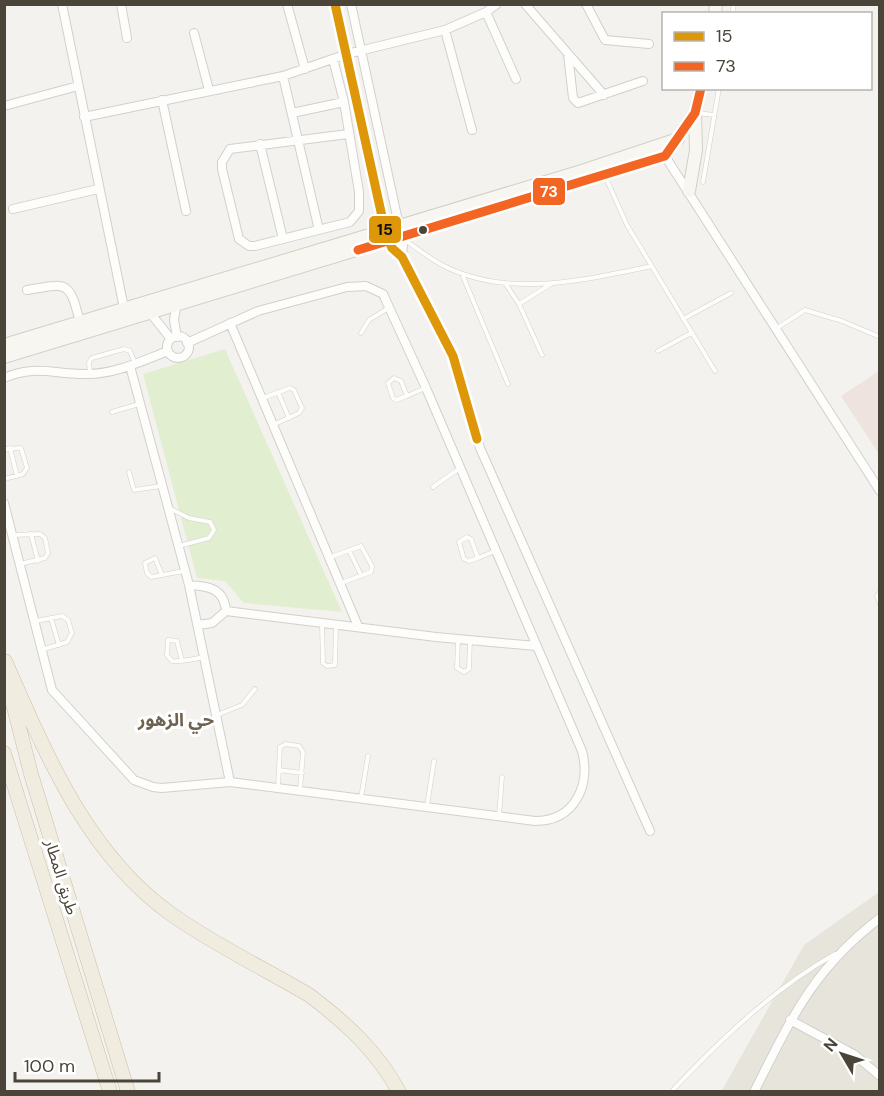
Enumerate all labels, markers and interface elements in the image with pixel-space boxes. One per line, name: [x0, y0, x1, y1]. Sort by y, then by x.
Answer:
legend: [662, 12, 872, 90]
text: 15: [716, 24, 733, 48]
text: 73: [716, 54, 736, 78]
line badge: 73: [532, 177, 566, 206]
text: 73: [540, 181, 558, 202]
line badge: 15: [368, 215, 402, 244]
text: 15: [377, 219, 393, 240]
unlabelled marker: [417, 224, 429, 236]
district label: حي الزهور: [137, 708, 214, 734]
street label: طريق المطار: [40, 836, 83, 918]
north arrow: [812, 1024, 872, 1084]
text: N: [819, 1034, 843, 1056]
scale bar: [15, 1045, 159, 1083]
text: 100 m: [24, 1054, 75, 1078]

